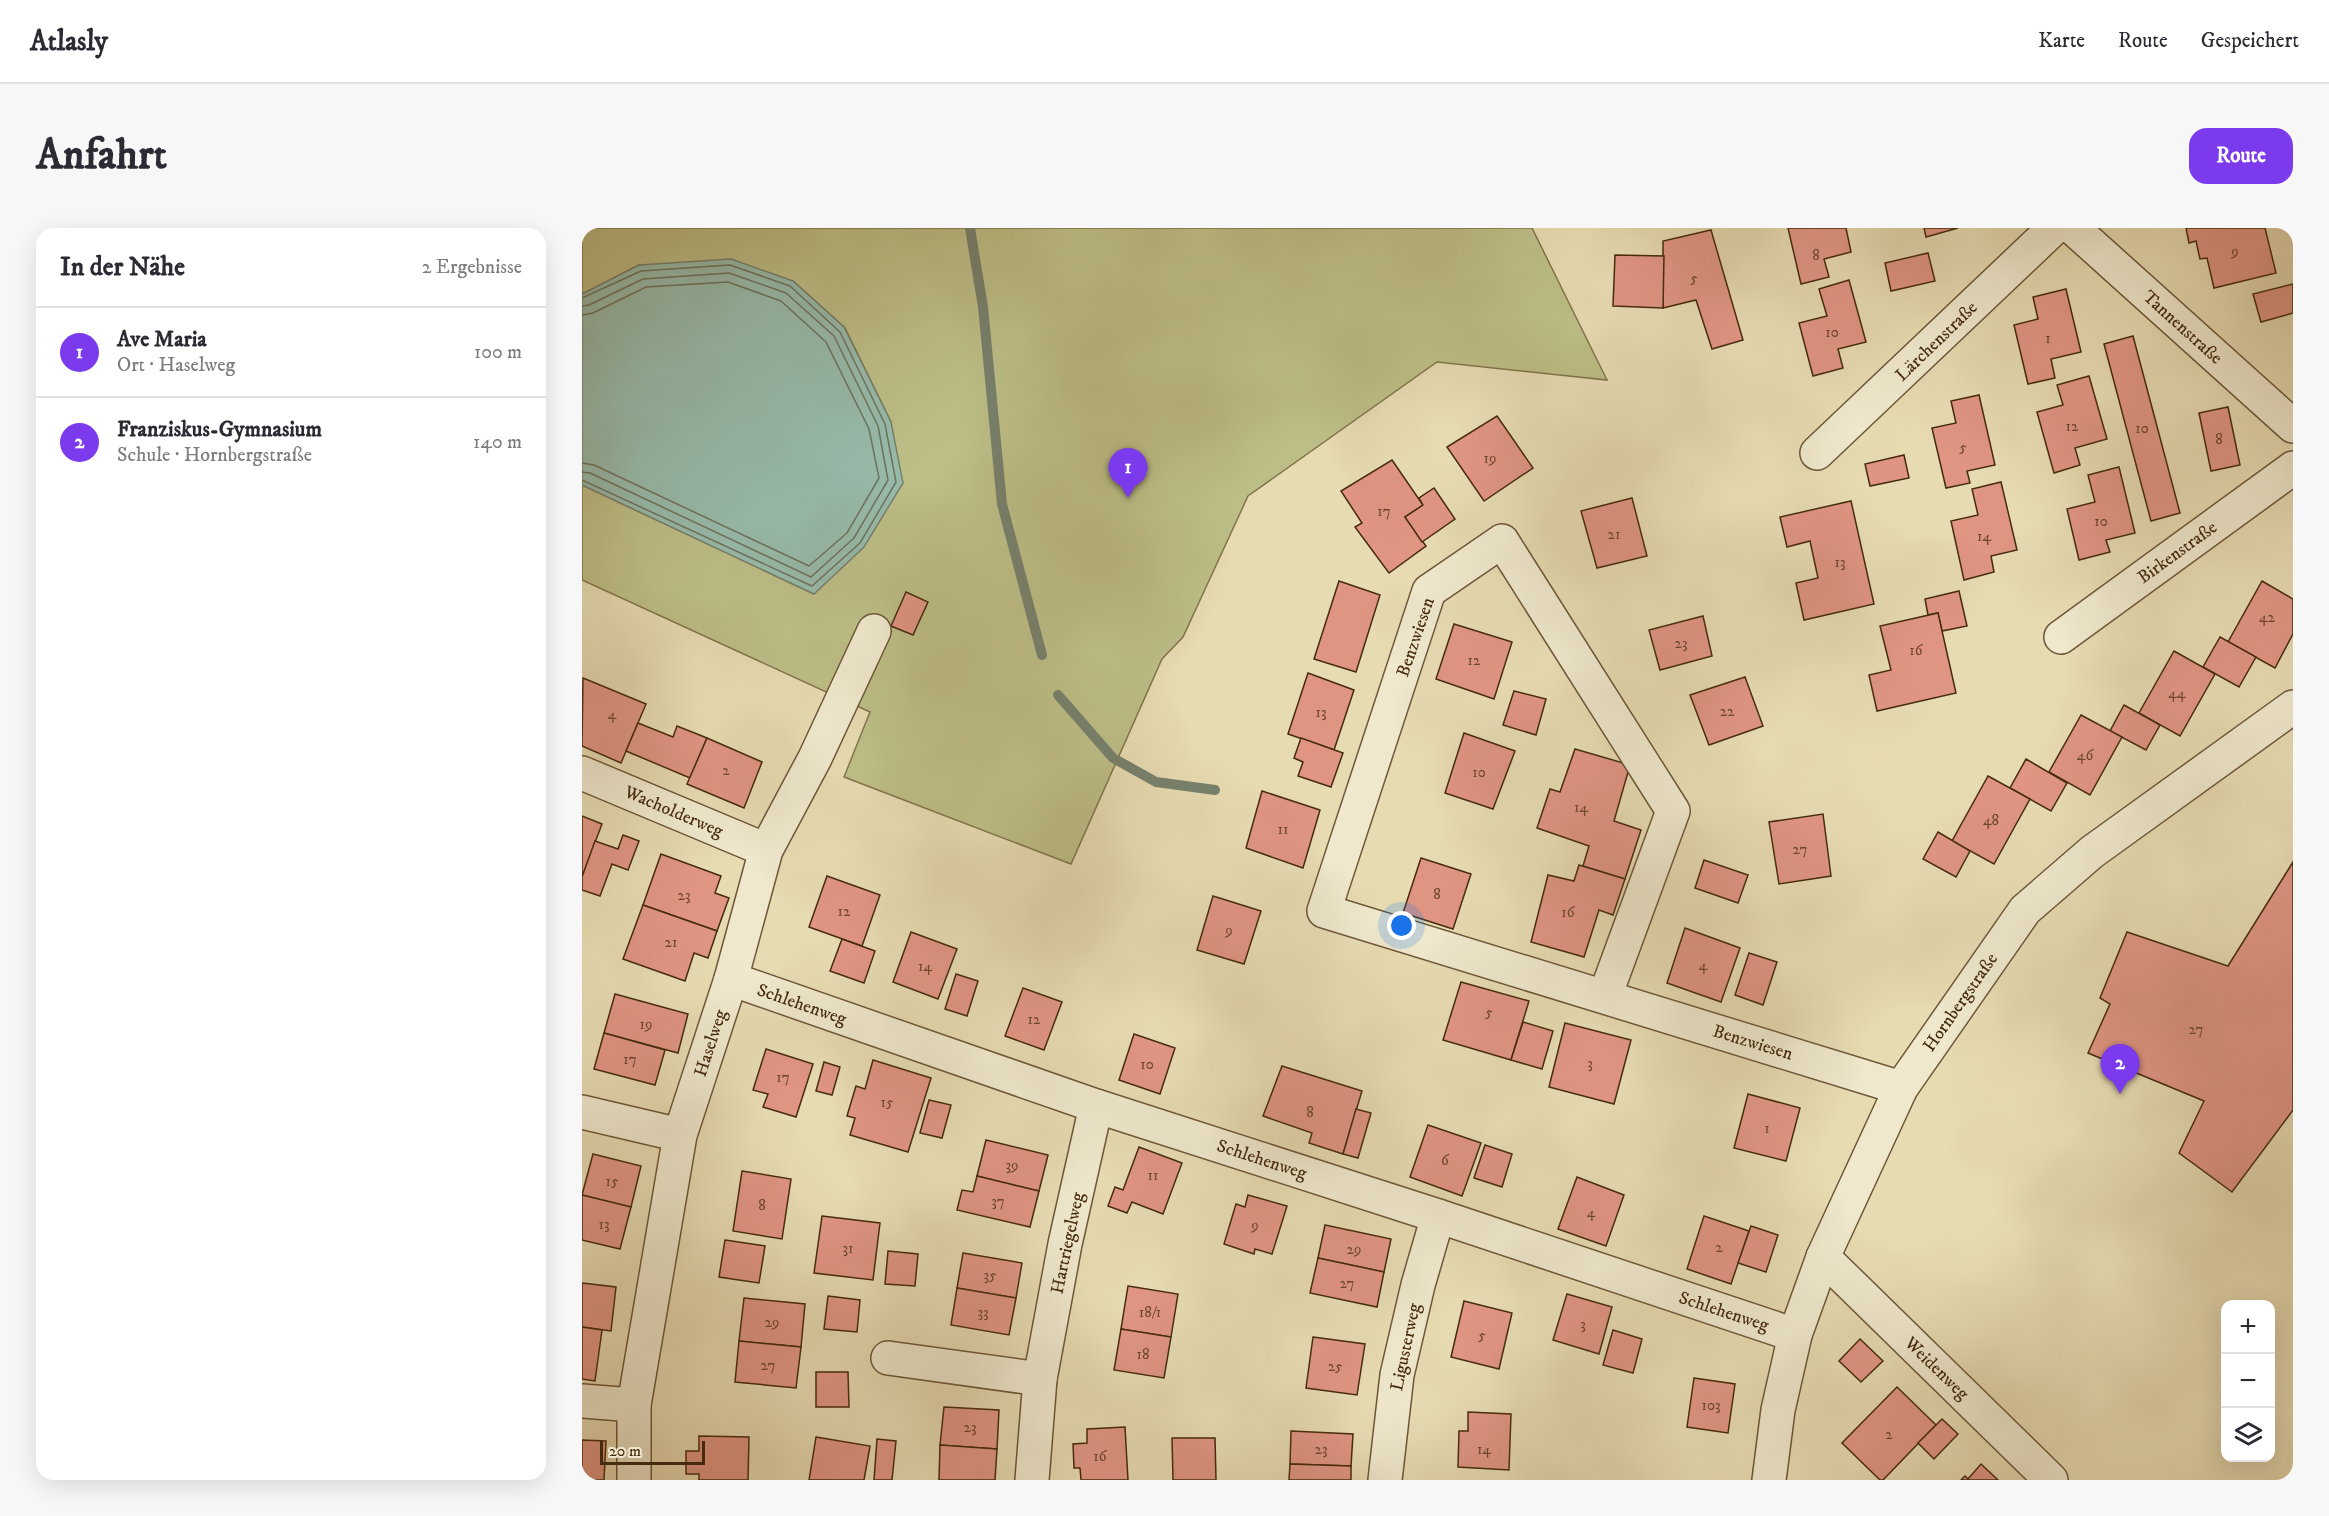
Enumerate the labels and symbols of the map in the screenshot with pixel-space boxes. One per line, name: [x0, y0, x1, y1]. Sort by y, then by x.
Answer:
house number: 9: [2230, 242, 2239, 261]
house number: 8: [1812, 246, 1820, 265]
house number: 5: [1690, 269, 1698, 288]
street label: Tannenstraße: [2138, 286, 2227, 369]
street label: Lärchenstraße: [1891, 297, 1982, 386]
house number: 10: [1825, 323, 1839, 342]
house number: 1: [2045, 329, 2051, 348]
house number: 12: [2066, 417, 2079, 436]
house number: 10: [2135, 419, 2149, 438]
house number: 8: [2215, 430, 2223, 449]
house number: 5: [1959, 438, 1967, 457]
pin: 1: [1108, 448, 1148, 498]
house number: 19: [1484, 449, 1496, 468]
house number: 17: [1377, 502, 1391, 521]
house number: 10: [2094, 512, 2108, 531]
street label: Birkenstraße: [2134, 517, 2222, 589]
house number: 21: [1608, 525, 1620, 544]
house number: 14: [1977, 527, 1991, 546]
house number: 13: [1834, 553, 1846, 572]
street label: Benzwiesen: [1392, 594, 1440, 680]
house number: 42: [2259, 608, 2276, 627]
house number: 23: [1675, 634, 1687, 653]
house number: 16: [1909, 641, 1924, 660]
house number: 12: [1468, 651, 1481, 670]
house number: 44: [2168, 684, 2186, 703]
house number: 22: [1720, 702, 1735, 721]
house number: 13: [1315, 703, 1327, 722]
house number: 4: [608, 705, 617, 724]
house number: 46: [2077, 746, 2094, 765]
house number: 2: [722, 761, 730, 780]
house number: 10: [1472, 763, 1486, 782]
street label: Wacholderweg: [620, 781, 727, 843]
house number: 14: [1574, 798, 1588, 817]
house number: 48: [1983, 811, 1999, 830]
house number: 11: [1277, 820, 1289, 839]
house number: 27: [1793, 840, 1808, 859]
house number: 8: [1433, 885, 1441, 904]
house number: 23: [678, 886, 690, 905]
house number: 12: [838, 902, 851, 921]
house number: 16: [1561, 903, 1576, 922]
your location: [1387, 911, 1416, 940]
house number: 9: [1224, 921, 1233, 940]
house number: 21: [665, 933, 677, 952]
street label: Hornbergstraße: [1919, 949, 2003, 1056]
house number: 4: [1699, 956, 1708, 975]
house number: 14: [918, 957, 932, 976]
street label: Schlehenweg: [754, 979, 850, 1031]
house number: 5: [1485, 1003, 1493, 1022]
street label: Haselweg: [690, 1007, 732, 1080]
house number: 12: [1028, 1010, 1041, 1029]
house number: 19: [640, 1015, 652, 1034]
street label: Benzwiesen: [1710, 1020, 1796, 1066]
house number: 27: [2189, 1020, 2204, 1039]
pin: 2: [2100, 1044, 2140, 1094]
house number: 17: [623, 1050, 637, 1069]
house number: 3: [1587, 1054, 1593, 1073]
house number: 10: [1140, 1055, 1154, 1074]
house number: 17: [776, 1068, 790, 1087]
house number: 15: [881, 1093, 894, 1112]
house number: 8: [1306, 1103, 1314, 1122]
house number: 1: [1764, 1119, 1770, 1138]
street label: Schlehenweg: [1214, 1135, 1310, 1185]
house number: 6: [1441, 1151, 1450, 1170]
house number: 39: [1005, 1156, 1019, 1175]
house number: 11: [1147, 1166, 1159, 1185]
house number: 15: [606, 1172, 619, 1191]
street label: Hartriegelweg: [1046, 1190, 1090, 1296]
house number: 37: [991, 1192, 1005, 1211]
house number: 8: [758, 1196, 766, 1215]
house number: 4: [1587, 1203, 1596, 1222]
house number: 13: [598, 1215, 610, 1234]
house number: 9: [1250, 1216, 1259, 1235]
house number: 2: [1715, 1238, 1723, 1257]
house number: 31: [842, 1239, 854, 1258]
house number: 29: [1347, 1240, 1361, 1259]
house number: 35: [983, 1266, 997, 1285]
house number: 27: [1340, 1274, 1355, 1293]
street label: Schlehenweg: [1676, 1287, 1772, 1337]
street label: Ligusterweg: [1386, 1301, 1426, 1393]
house number: 33: [977, 1303, 989, 1322]
house number: 18/1: [1139, 1303, 1161, 1322]
house number: 29: [765, 1313, 779, 1332]
house number: 3: [1580, 1315, 1586, 1334]
house number: 5: [1478, 1326, 1486, 1345]
street label: Weidenweg: [1899, 1332, 1973, 1405]
house number: 18: [1136, 1345, 1150, 1364]
house number: 27: [761, 1356, 776, 1375]
house number: 25: [1328, 1357, 1343, 1376]
house number: 103: [1701, 1396, 1721, 1415]
house number: 23: [964, 1418, 976, 1437]
house number: 2: [1885, 1425, 1893, 1444]
scale bar: [600, 1438, 705, 1466]
house number: 23: [1315, 1440, 1327, 1459]
house number: 14: [1477, 1440, 1491, 1459]
house number: 16: [1093, 1447, 1108, 1466]

